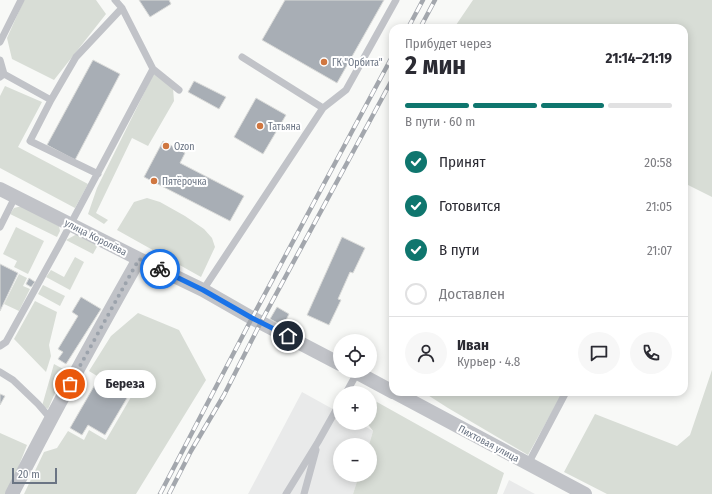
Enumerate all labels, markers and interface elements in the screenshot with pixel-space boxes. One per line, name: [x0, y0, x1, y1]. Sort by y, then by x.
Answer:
text: Прибудет через: [405, 36, 492, 51]
text: 21:14–21:19: [606, 49, 672, 67]
text: 2 мин: [405, 50, 466, 81]
marker: ГК "Орбита": [319, 57, 329, 67]
place label: ГК "Орбита": [332, 57, 383, 69]
text: В пути · 60 m: [405, 114, 475, 129]
marker: Татьяна: [255, 121, 265, 131]
place label: Татьяна: [268, 121, 301, 133]
marker: Ozon: [161, 141, 171, 151]
place label: Ozon: [174, 141, 195, 153]
icon: check: [405, 151, 427, 173]
text: Принят: [439, 153, 486, 171]
text: 20:58: [644, 155, 672, 170]
marker: Пятёрочка: [149, 176, 159, 186]
place label: Пятёрочка: [162, 176, 207, 188]
icon: check: [405, 195, 427, 217]
text: Готовится: [439, 197, 501, 215]
text: 21:05: [646, 199, 672, 214]
street label: улица Королёва: [62, 217, 129, 259]
icon: check: [405, 239, 427, 261]
text: В пути: [439, 241, 480, 259]
text: 21:07: [647, 243, 672, 258]
courier: [140, 249, 180, 289]
icon: bike: [149, 258, 171, 280]
text: Доставлен: [439, 285, 505, 303]
pin: [271, 319, 305, 353]
icon: home: [277, 325, 299, 347]
button: person: [405, 332, 447, 374]
button: chat: [578, 332, 620, 374]
button: phone: [630, 332, 672, 374]
map controls: [333, 334, 377, 482]
button: locate: [333, 334, 377, 378]
text: Иван: [457, 336, 489, 354]
text: Курьер · 4.8: [457, 354, 520, 369]
pin: [53, 367, 87, 401]
callout: Береза: [94, 370, 156, 398]
icon: bag: [59, 373, 81, 395]
text: Береза: [105, 376, 145, 391]
button: +: [333, 386, 377, 430]
street label: Пихтовая улица: [456, 423, 521, 465]
button: −: [333, 438, 377, 482]
scale bar: [12, 466, 57, 485]
text: 20 m: [18, 468, 40, 481]

